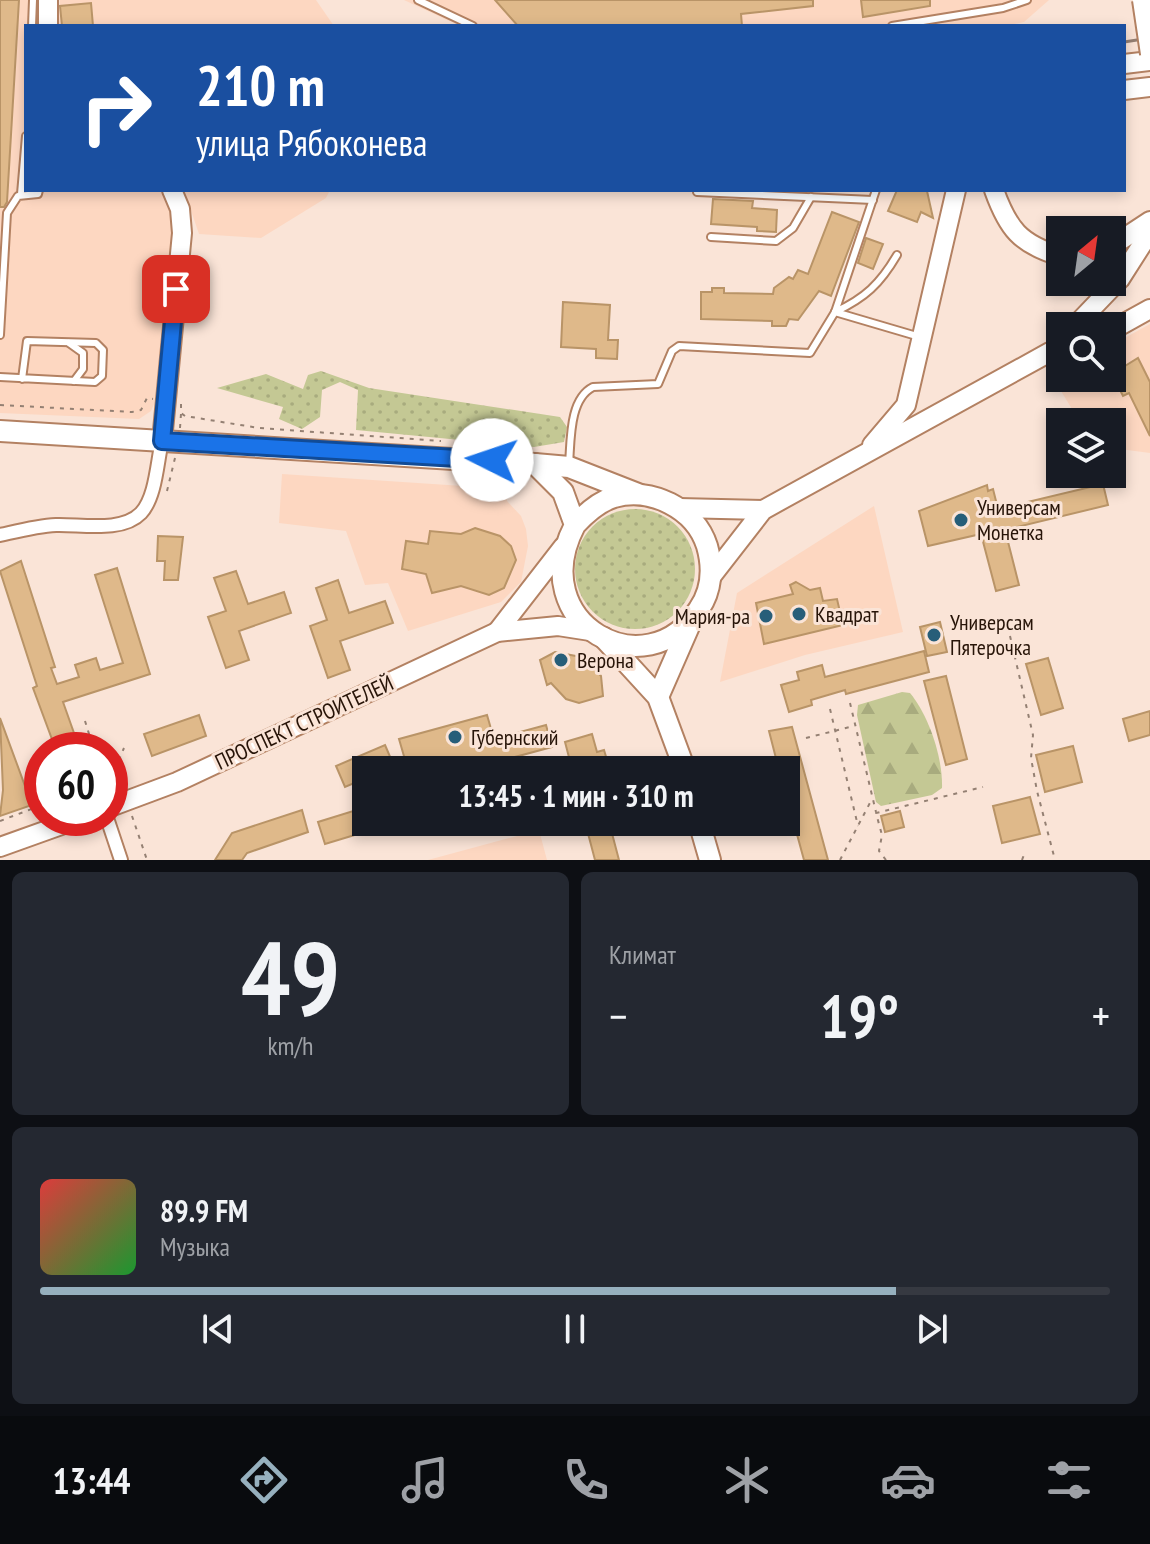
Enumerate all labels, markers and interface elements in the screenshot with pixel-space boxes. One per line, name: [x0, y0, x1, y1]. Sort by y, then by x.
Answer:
text: 210 m: [196, 49, 325, 121]
icon: right: [64, 56, 168, 160]
text: улица Рябоконева: [196, 119, 427, 166]
north arrow: [1046, 216, 1126, 296]
map controls: [1046, 216, 1126, 488]
pin: [142, 255, 210, 323]
icon: arrive: [154, 267, 198, 311]
button: search: [1046, 312, 1126, 392]
button: layers: [1046, 408, 1126, 488]
position arrow: [450, 418, 534, 502]
place label: Универсам Монетка: [977, 493, 1061, 546]
marker: Универсам Монетка: [952, 511, 970, 529]
place label: Квадрат: [815, 600, 880, 628]
place label: Мария-ра: [675, 602, 750, 630]
marker: Квадрат: [790, 605, 808, 623]
marker: Мария-ра: [757, 607, 775, 625]
place label: Универсам Пятерочка: [950, 608, 1034, 661]
marker: Универсам Пятерочка: [925, 626, 943, 644]
place label: Верона: [577, 646, 634, 674]
marker: Верона: [552, 651, 570, 669]
street label: ПРОСПЕКТ СТРОИТЕЛЕЙ: [210, 668, 398, 776]
place label: Губернский: [471, 723, 559, 751]
marker: Губернский: [446, 728, 464, 746]
speed limit sign: 60: [24, 732, 128, 836]
text: 13:45 · 1 мин · 310 m: [458, 776, 694, 815]
text: 49: [241, 909, 340, 1044]
text: Климат: [609, 938, 676, 971]
text: 19°: [820, 977, 899, 1055]
text: −: [609, 987, 627, 1044]
text: +: [1092, 987, 1110, 1044]
text: km/h: [267, 1029, 314, 1062]
text: 89.9 FM: [160, 1191, 248, 1230]
text: Музыка: [160, 1230, 230, 1263]
icon: previous: [196, 1307, 240, 1351]
icon: pause: [553, 1307, 597, 1351]
icon: next: [910, 1307, 954, 1351]
icon: directions: [236, 1452, 292, 1508]
icon: music: [397, 1452, 453, 1508]
icon: phone: [558, 1452, 614, 1508]
icon: climate: [719, 1452, 775, 1508]
icon: car: [880, 1452, 936, 1508]
icon: filters: [1041, 1452, 1097, 1508]
text: 13:44: [53, 1457, 130, 1504]

